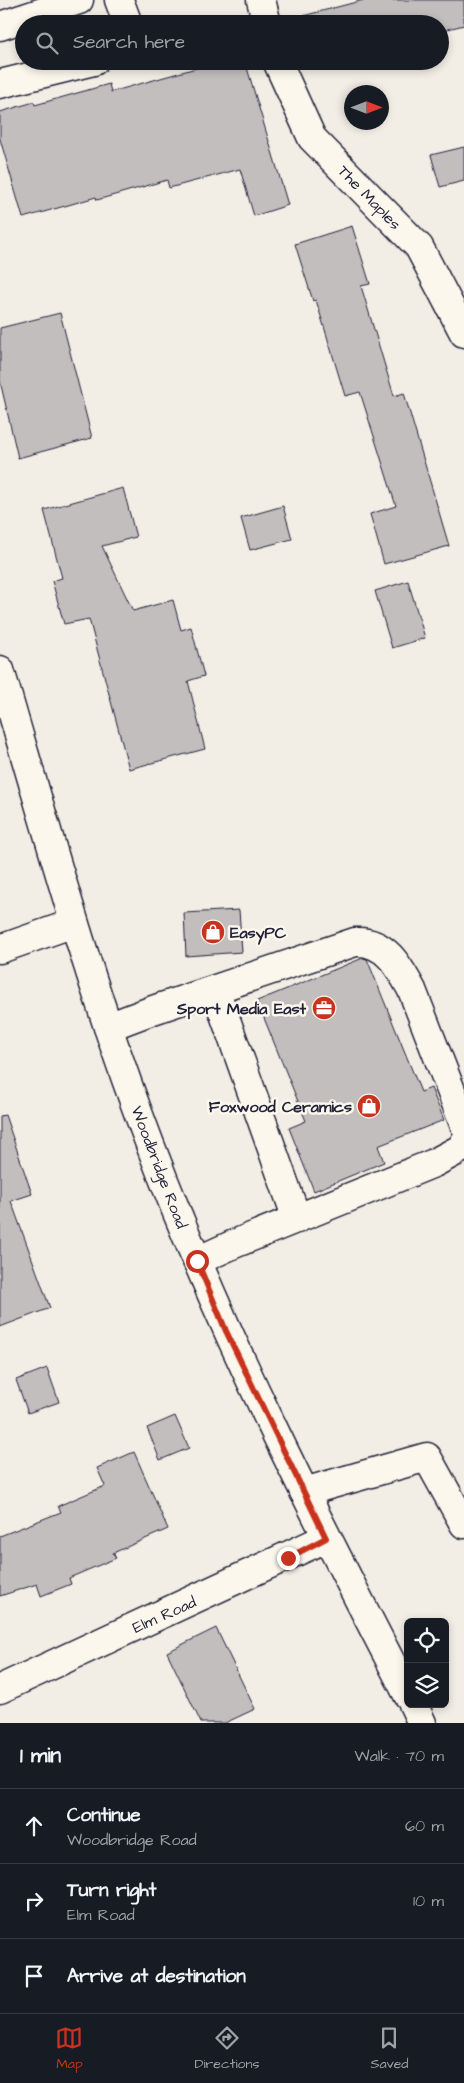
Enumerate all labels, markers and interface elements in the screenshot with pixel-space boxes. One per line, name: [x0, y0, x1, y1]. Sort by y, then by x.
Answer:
search box: [15, 15, 449, 70]
icon: search: [33, 29, 61, 57]
text: Search here: [73, 29, 185, 56]
north arrow: [344, 85, 389, 130]
street label: The Maples: [333, 160, 406, 235]
shop icon: EasyPC: [200, 919, 226, 945]
place label: EasyPC: [230, 922, 287, 945]
office icon: Sport Media East: [311, 995, 337, 1021]
place label: Sport Media East: [176, 998, 307, 1020]
shop icon: Foxwood Ceramics: [356, 1093, 382, 1119]
place label: Foxwood Ceramics: [209, 1096, 352, 1118]
street label: Woodbridge Road: [125, 1103, 193, 1232]
route start: [186, 1250, 209, 1273]
route end: [277, 1547, 300, 1570]
street label: Elm Road: [129, 1591, 200, 1639]
map controls: [404, 1618, 449, 1708]
button: locate: [404, 1618, 449, 1663]
button: layers: [404, 1663, 449, 1708]
text: 1 min: [20, 1741, 61, 1770]
text: Walk · 70 m: [355, 1745, 444, 1767]
text: Continue: [67, 1802, 141, 1829]
icon: ahead: [20, 1812, 48, 1840]
text: 60 m: [405, 1815, 444, 1837]
text: Woodbridge Road: [67, 1829, 197, 1851]
text: Turn right: [67, 1877, 156, 1904]
icon: right: [20, 1887, 48, 1915]
text: 10 m: [413, 1890, 444, 1912]
text: Elm Road: [67, 1904, 135, 1926]
icon: arrive: [20, 1962, 48, 1990]
text: Arrive at destination: [67, 1963, 246, 1990]
tab: Map: [55, 2024, 83, 2074]
tab: Directions: [194, 2024, 259, 2074]
tab: Saved: [370, 2024, 409, 2074]

